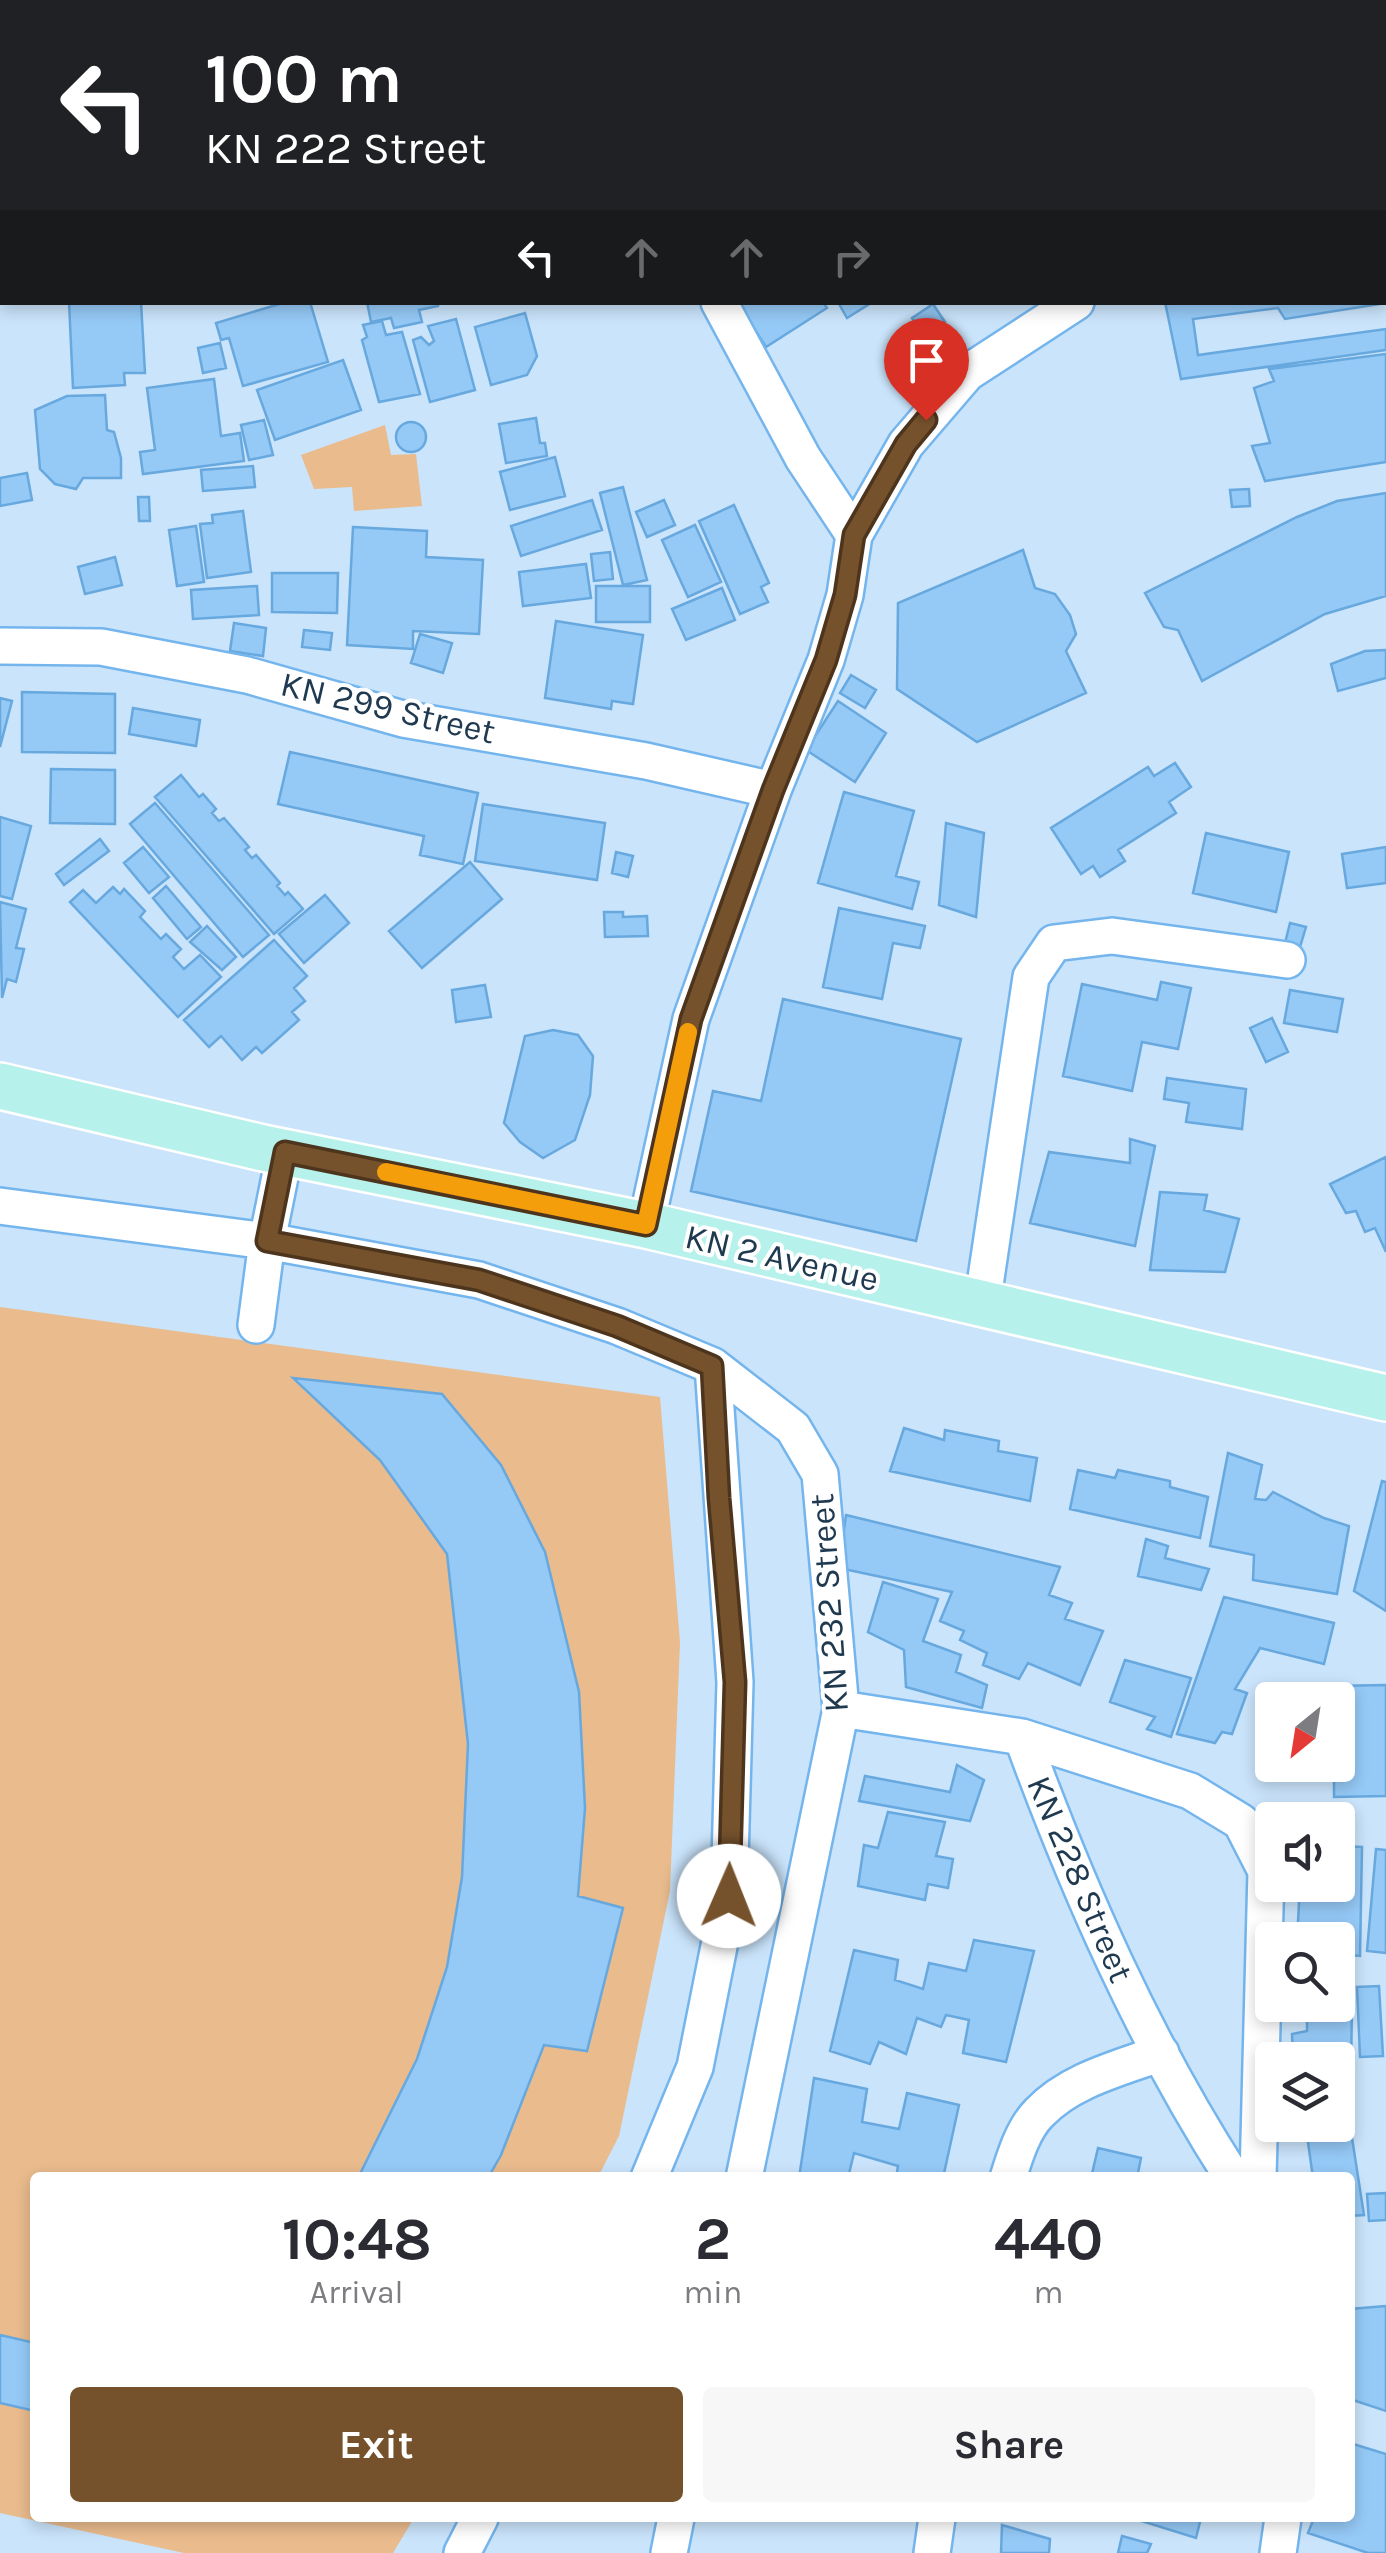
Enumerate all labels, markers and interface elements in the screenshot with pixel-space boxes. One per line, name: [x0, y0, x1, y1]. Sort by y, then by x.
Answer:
text: 100 m: [205, 38, 403, 120]
icon: left: [40, 40, 170, 170]
text: KN 222 Street: [205, 122, 486, 174]
icon: left: [509, 230, 564, 285]
icon: ahead: [614, 230, 669, 285]
icon: ahead: [719, 230, 774, 285]
icon: right: [824, 230, 879, 285]
pin: [884, 318, 969, 421]
icon: arrive: [899, 333, 954, 388]
street label: KN 299 Street: [277, 663, 499, 753]
street label: KN 2 Avenue: [681, 1216, 883, 1300]
street label: KN 232 Street: [801, 1492, 857, 1714]
north arrow: [1255, 1682, 1355, 1782]
map controls: [1255, 1682, 1355, 2142]
street label: KN 228 Street: [1018, 1770, 1142, 1988]
button: sound: [1255, 1802, 1355, 1902]
position arrow: [677, 1844, 781, 1948]
button: search: [1255, 1922, 1355, 2022]
button: layers: [1255, 2042, 1355, 2142]
text: 10:48: [282, 2204, 432, 2274]
text: 2: [695, 2204, 731, 2274]
text: 440: [994, 2204, 1103, 2274]
text: Arrival: [310, 2274, 404, 2311]
text: min: [683, 2274, 742, 2311]
text: m: [1034, 2274, 1064, 2311]
button: Exit: [70, 2387, 683, 2502]
button: Share: [703, 2387, 1315, 2502]

